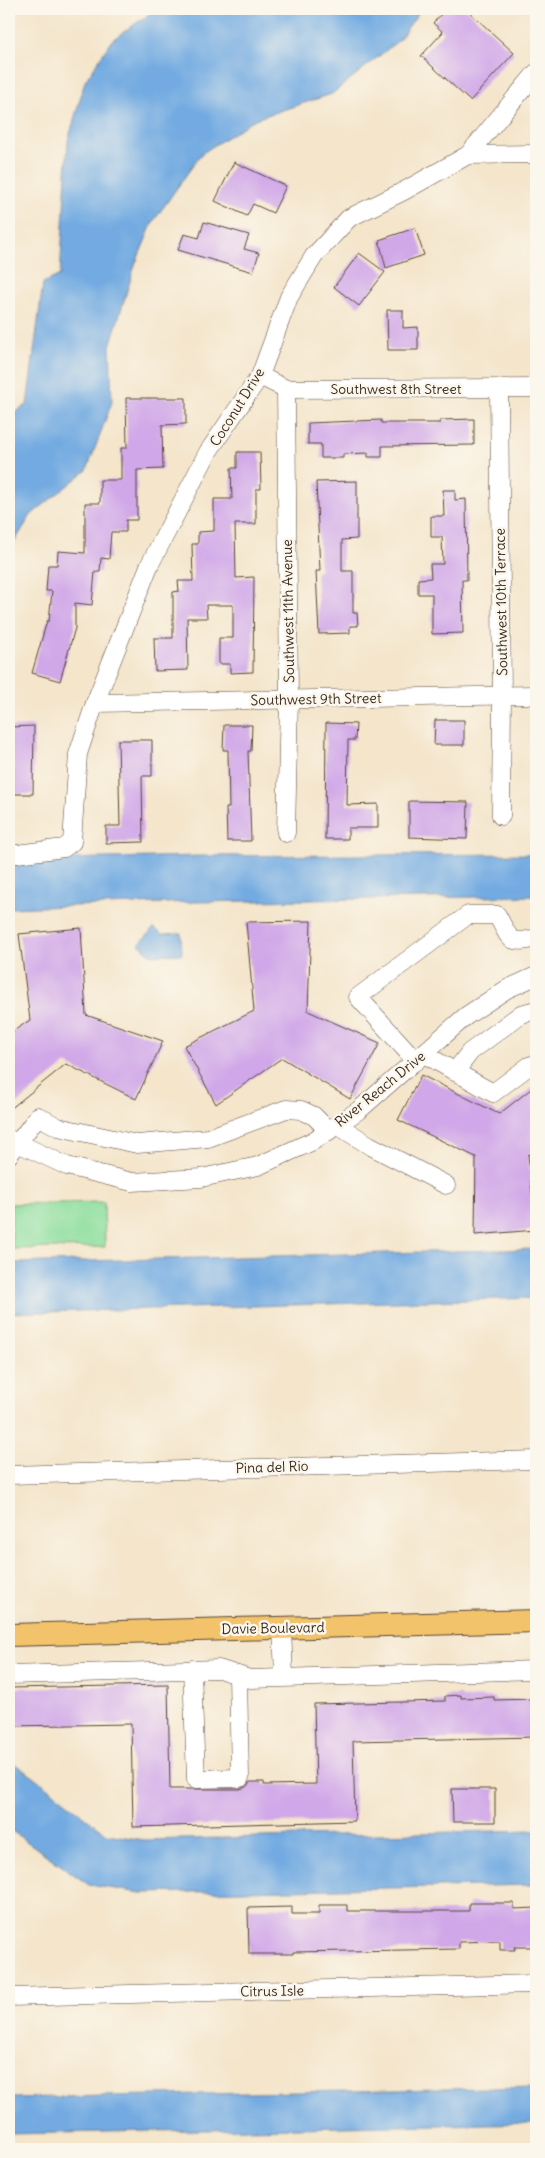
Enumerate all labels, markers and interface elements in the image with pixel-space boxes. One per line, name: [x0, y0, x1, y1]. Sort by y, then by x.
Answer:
street label: Coconut Drive: [206, 364, 268, 450]
street label: Southwest 8th Street: [330, 380, 462, 398]
street label: Southwest 10th Terrace: [491, 528, 511, 676]
street label: Southwest 11th Avenue: [278, 539, 298, 683]
street label: Southwest 9th Street: [250, 689, 382, 709]
street label: River Reach Drive: [331, 1047, 429, 1131]
street label: Pina del Rio: [235, 1457, 309, 1477]
street label: Davie Boulevard: [221, 1618, 325, 1638]
street label: Citrus Isle: [240, 1981, 304, 2001]

